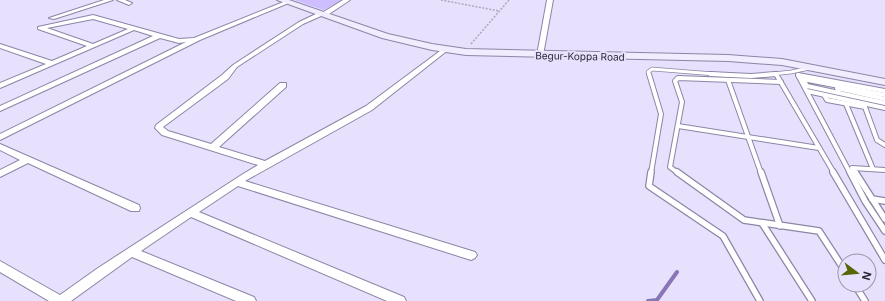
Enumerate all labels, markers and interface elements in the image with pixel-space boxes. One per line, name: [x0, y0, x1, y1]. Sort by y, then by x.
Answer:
street label: Begur-Koppa Road: [535, 49, 625, 63]
north arrow: [837, 253, 877, 293]
text: N: [859, 270, 874, 282]

